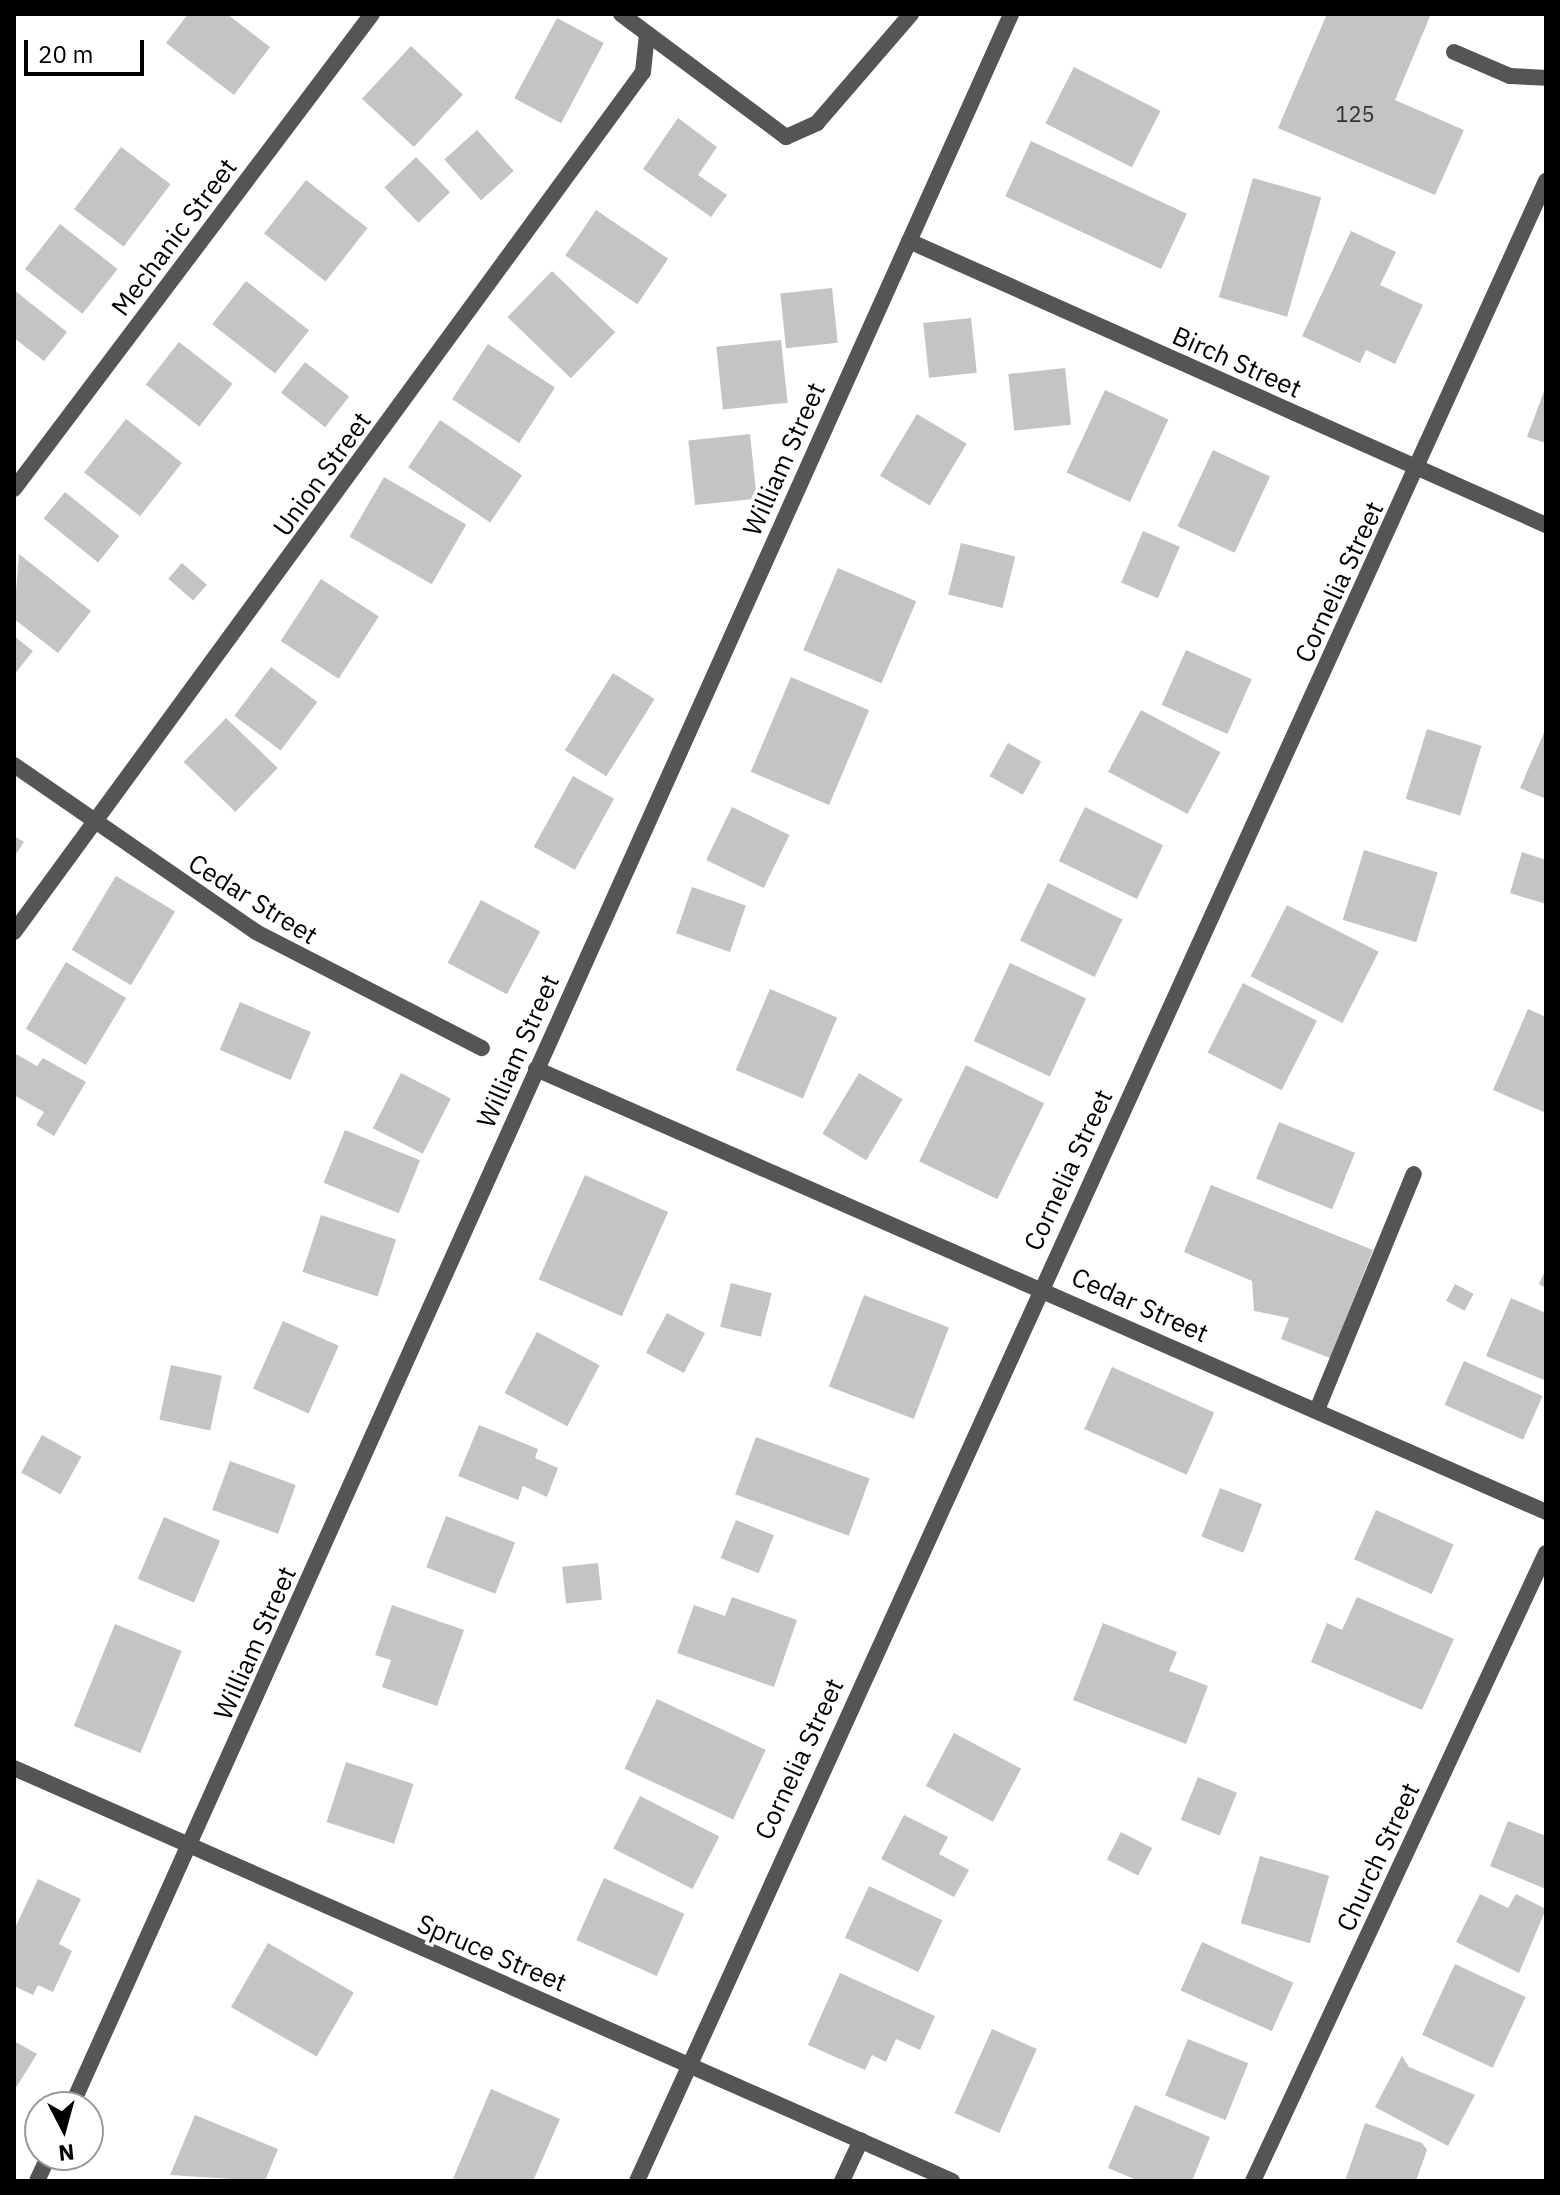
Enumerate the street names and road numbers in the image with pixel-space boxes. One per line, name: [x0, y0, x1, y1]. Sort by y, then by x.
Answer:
street label: Mechanic Street: [105, 152, 243, 322]
street label: Birch Street: [1168, 320, 1306, 404]
street label: William Street: [736, 378, 832, 540]
street label: Union Street: [267, 406, 377, 542]
street label: Cornelia Street: [1288, 496, 1390, 668]
street label: Cedar Street: [183, 847, 323, 951]
street label: William Street: [470, 970, 566, 1132]
street label: Cornelia Street: [1017, 1084, 1119, 1256]
street label: Cedar Street: [1067, 1261, 1213, 1349]
street label: William Street: [207, 1562, 303, 1724]
street label: Cornelia Street: [748, 1673, 850, 1845]
street label: Church Street: [1330, 1778, 1426, 1936]
street label: Spruce Street: [413, 1908, 571, 1998]

